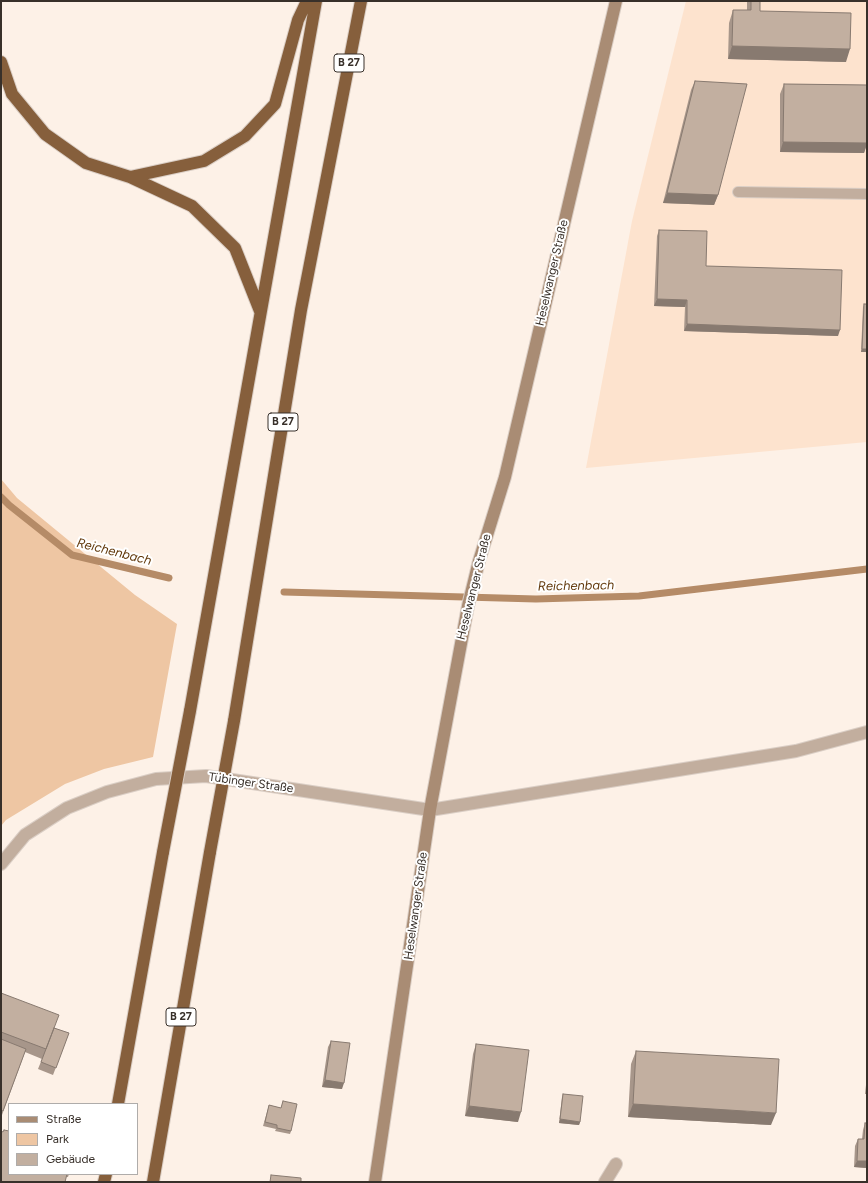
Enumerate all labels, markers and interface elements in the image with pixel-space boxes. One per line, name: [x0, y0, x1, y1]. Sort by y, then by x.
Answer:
road number: B 27: [334, 54, 364, 72]
street label: Heselwanger Straße: [533, 219, 571, 327]
road number: B 27: [268, 413, 298, 431]
street label: Heselwanger Straße: [454, 533, 494, 641]
water label: Reichenbach: [75, 535, 153, 569]
water label: Reichenbach: [538, 578, 614, 594]
street label: Tübinger Straße: [208, 770, 294, 796]
street label: Heselwanger Straße: [401, 851, 431, 961]
road number: B 27: [166, 1008, 196, 1026]
legend: [8, 1103, 138, 1175]
text: Straße: [46, 1112, 81, 1126]
text: Park: [46, 1132, 69, 1146]
text: Gebäude: [46, 1152, 95, 1166]

